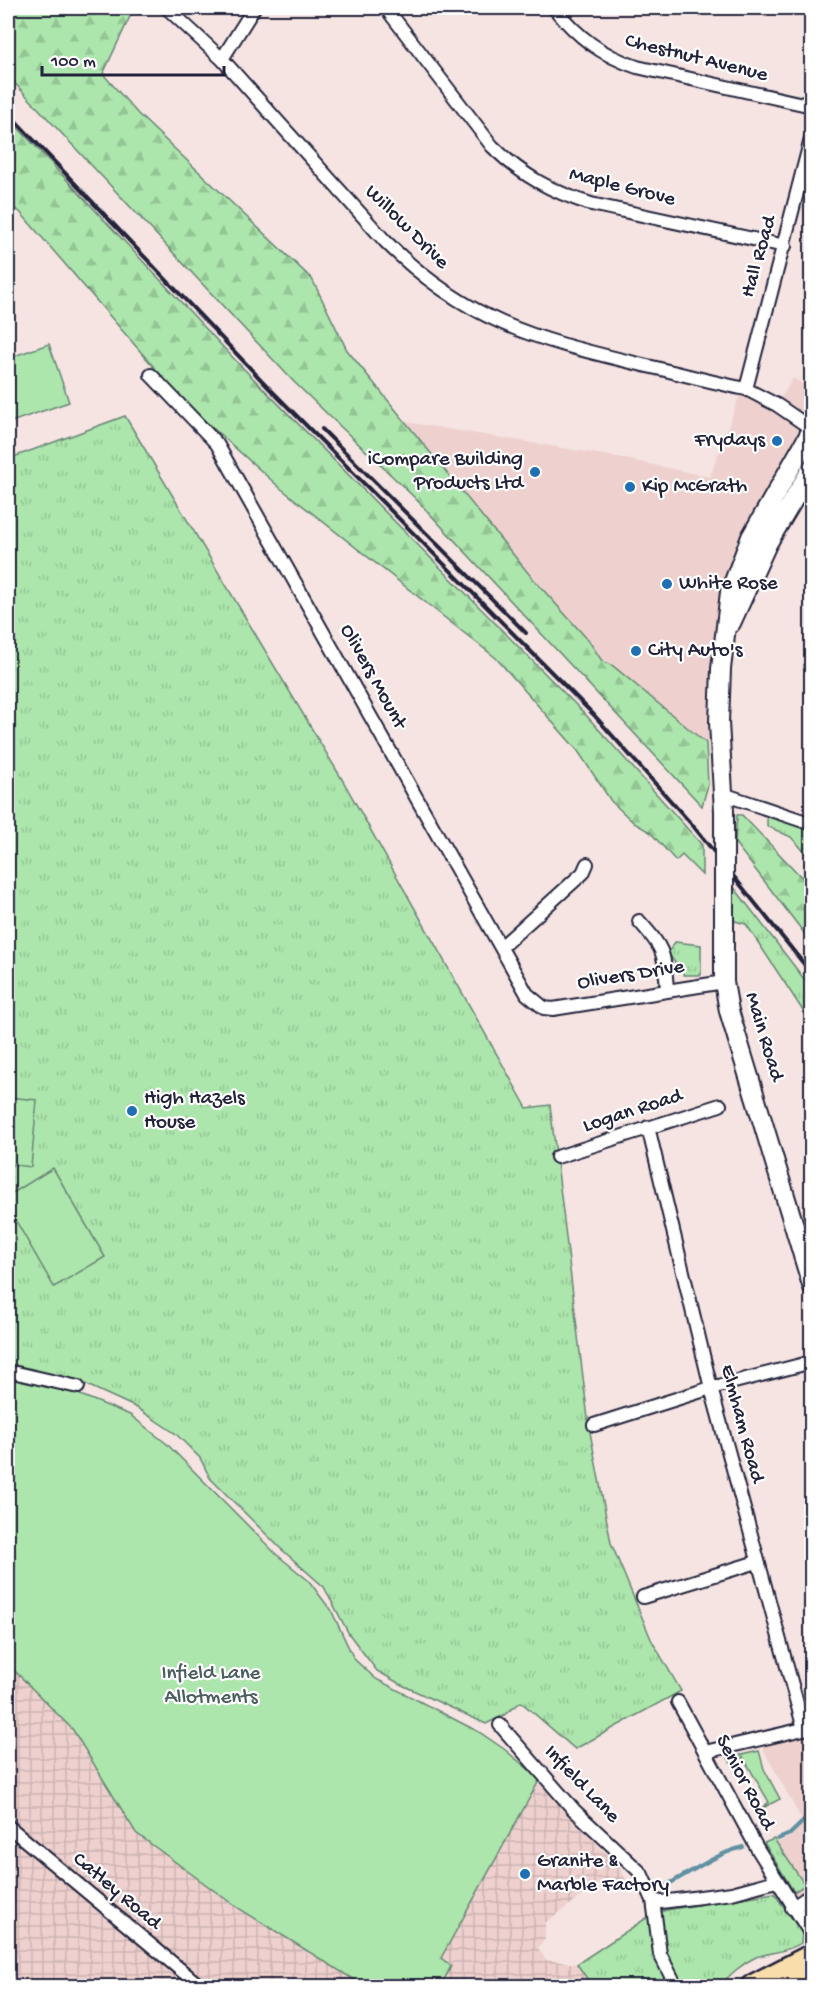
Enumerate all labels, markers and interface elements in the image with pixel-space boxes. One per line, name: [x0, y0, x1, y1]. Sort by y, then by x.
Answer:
street label: Chestnut Avenue: [622, 29, 771, 89]
scale bar: [42, 39, 224, 77]
text: 100 m: [50, 52, 96, 73]
street label: Maple Grove: [566, 163, 679, 214]
street label: Willow Drive: [358, 180, 454, 276]
street label: Hall Road: [736, 212, 784, 301]
place label: Frydays: [693, 429, 766, 454]
marker: Frydays: [770, 434, 784, 448]
place label: iCompare Building Products Ltd: [367, 448, 525, 497]
marker: iCompare Building Products Ltd: [528, 465, 542, 479]
place label: Kip McGrath: [642, 475, 747, 500]
marker: Kip McGrath: [623, 480, 637, 494]
place label: White Rose: [679, 572, 779, 597]
marker: White Rose: [660, 577, 674, 591]
street label: Olivers Mount: [333, 620, 412, 736]
place label: City Auto's: [648, 639, 744, 664]
marker: City Auto's: [629, 644, 643, 658]
street label: Olivers Drive: [576, 955, 687, 997]
street label: Main Road: [738, 990, 789, 1086]
street label: Logan Road: [580, 1084, 687, 1140]
place label: High Hazels House: [144, 1087, 246, 1136]
marker: High Hazels House: [125, 1104, 139, 1118]
street label: Elmham Road: [713, 1362, 769, 1487]
park label: Infield Lane Allotments: [162, 1662, 262, 1711]
street label: Senior Road: [708, 1731, 780, 1836]
street label: Infield Lane: [538, 1741, 625, 1830]
street label: Catley Road: [66, 1848, 167, 1937]
place label: Granite & Marble Factory: [537, 1850, 669, 1899]
marker: Granite & Marble Factory: [518, 1867, 532, 1881]

